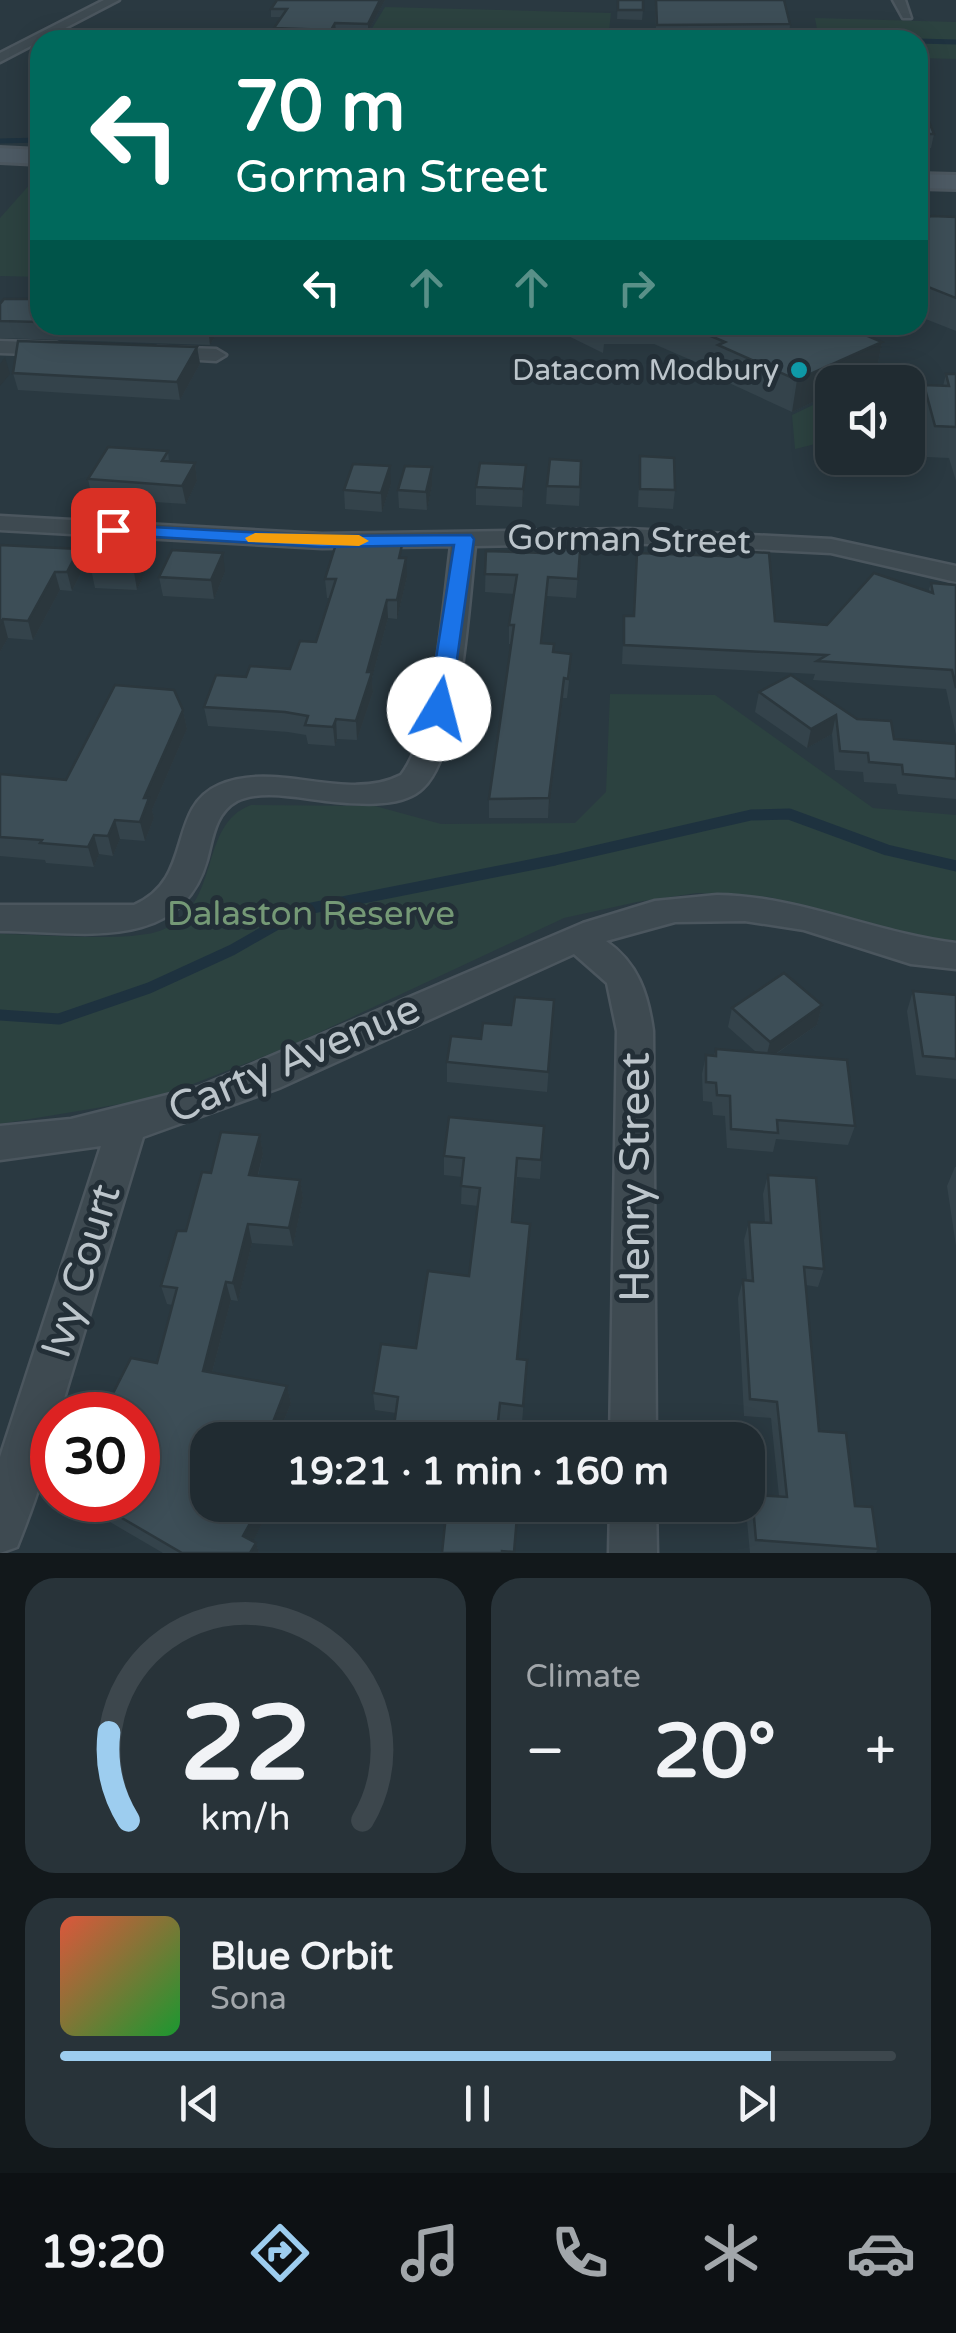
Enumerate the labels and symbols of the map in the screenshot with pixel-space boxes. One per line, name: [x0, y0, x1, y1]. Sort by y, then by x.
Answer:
place label: Datacom Modbury: [512, 352, 779, 389]
marker: Datacom Modbury: [788, 359, 810, 381]
pin: [71, 488, 156, 573]
street label: Gorman Street: [507, 517, 751, 563]
position arrow: [387, 657, 491, 761]
park label: Dalaston Reserve: [167, 893, 455, 935]
street label: Carty Avenue: [160, 983, 428, 1135]
street label: Henry Street: [610, 1052, 661, 1302]
street label: Ivy Court: [30, 1178, 132, 1364]
speed limit sign: 30: [30, 1392, 160, 1522]

